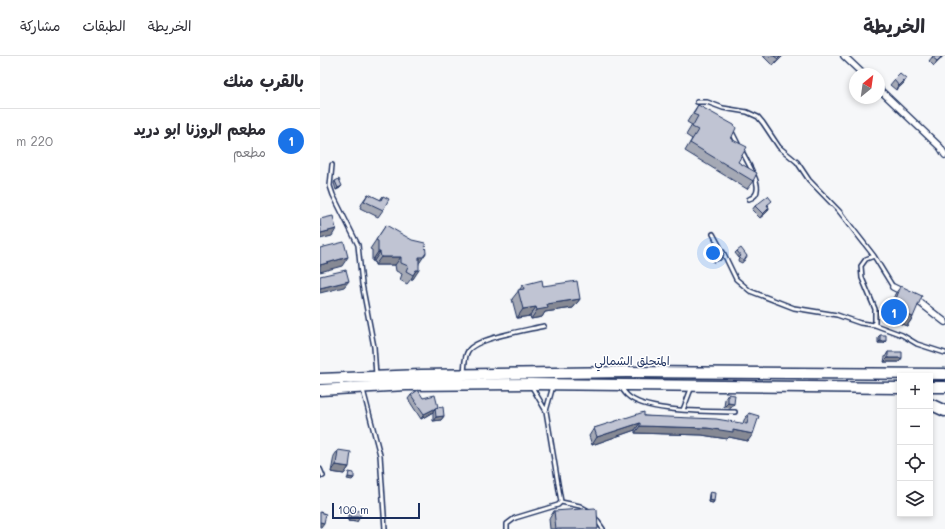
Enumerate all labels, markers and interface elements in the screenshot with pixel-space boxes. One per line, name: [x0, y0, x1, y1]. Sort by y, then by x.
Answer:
text: الخريطة: [863, 13, 925, 38]
text: مشاركة: [20, 16, 60, 35]
text: الطبقات: [82, 16, 126, 35]
text: الخريطة: [148, 16, 191, 35]
north arrow: [849, 68, 885, 104]
text: بالقرب منك: [223, 69, 304, 91]
text: مطعم الروزنا ابو دريد: [134, 119, 266, 139]
text: 220 m: [16, 132, 53, 149]
text: 1: [288, 132, 294, 149]
text: مطعم: [233, 143, 266, 160]
your location: [703, 243, 723, 263]
pin: 1: [881, 297, 907, 327]
street label: المتحلق الشمالي: [594, 352, 670, 372]
map controls: [897, 373, 933, 517]
button: +: [897, 373, 933, 409]
button: −: [897, 409, 933, 445]
button: locate: [897, 445, 933, 481]
button: layers: [897, 481, 933, 517]
scale bar: [332, 501, 420, 520]
text: 100 m: [338, 502, 369, 517]

